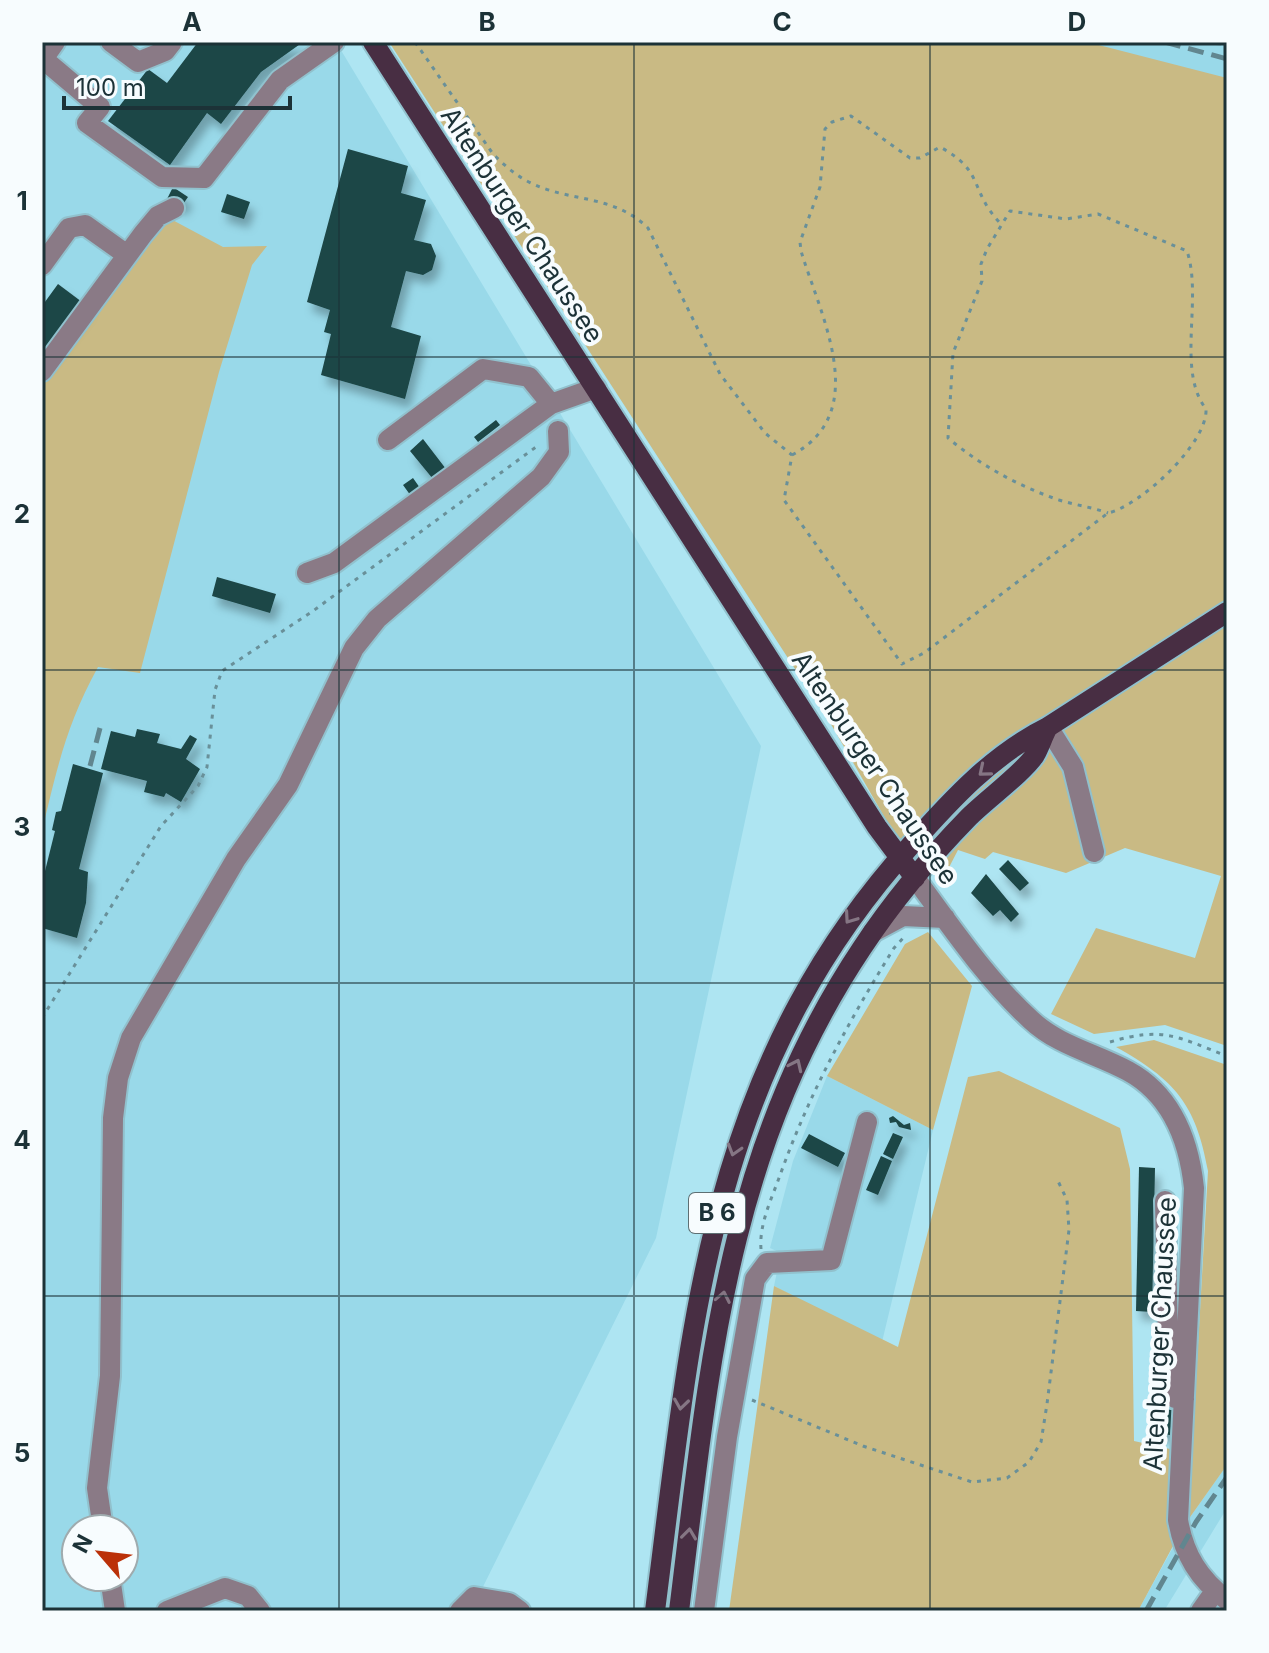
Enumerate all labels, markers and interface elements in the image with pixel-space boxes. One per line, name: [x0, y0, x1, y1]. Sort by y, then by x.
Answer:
text: A: [182, 6, 202, 37]
text: B: [478, 6, 496, 37]
text: C: [772, 6, 792, 37]
text: D: [1068, 6, 1086, 37]
scale bar: [64, 60, 290, 110]
text: 100 m: [76, 73, 144, 102]
street label: Altenburger Chaussee: [435, 101, 610, 348]
text: 1: [16, 185, 28, 216]
text: 2: [14, 498, 30, 529]
street label: Altenburger Chaussee: [786, 645, 965, 890]
one-way arrow: [979, 761, 993, 776]
text: 3: [14, 811, 30, 842]
one-way arrow: [845, 910, 860, 924]
one-way arrow: [786, 1059, 802, 1074]
text: 4: [13, 1124, 31, 1155]
one-way arrow: [727, 1142, 743, 1156]
road number: B 6: [689, 1193, 745, 1233]
street label: Altenburger Chaussee: [1137, 1196, 1182, 1472]
one-way arrow: [713, 1290, 730, 1303]
one-way arrow: [673, 1397, 690, 1411]
text: 5: [14, 1437, 30, 1468]
north arrow: [60, 1513, 140, 1593]
one-way arrow: [680, 1527, 697, 1540]
text: N: [67, 1530, 98, 1557]

